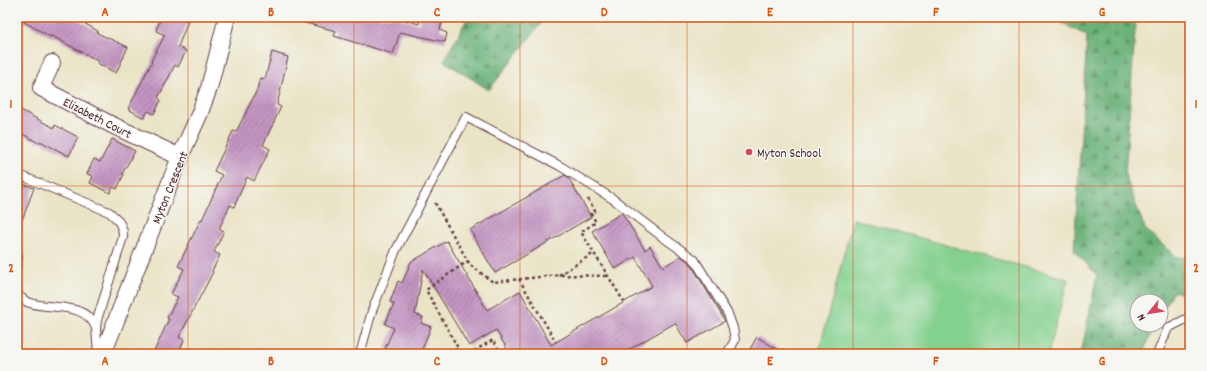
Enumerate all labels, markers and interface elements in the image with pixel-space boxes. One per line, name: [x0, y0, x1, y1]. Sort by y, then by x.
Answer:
text: A: [101, 4, 109, 23]
text: B: [268, 4, 274, 23]
text: C: [434, 4, 441, 23]
text: D: [601, 4, 608, 23]
text: E: [767, 4, 774, 23]
text: F: [933, 4, 939, 23]
text: G: [1099, 4, 1106, 23]
street label: Elizabeth Court: [59, 94, 135, 145]
text: 1: [10, 96, 13, 115]
text: 1: [1195, 96, 1198, 115]
place label: Myton School: [757, 145, 821, 164]
marker: Myton School: [744, 147, 754, 157]
street label: Myton Crescent: [148, 149, 195, 227]
text: 2: [8, 260, 14, 279]
text: 2: [1193, 260, 1199, 279]
north arrow: [1129, 293, 1169, 333]
text: N: [1134, 310, 1150, 323]
text: A: [101, 353, 109, 371]
text: B: [268, 353, 274, 371]
text: C: [434, 353, 441, 371]
text: D: [601, 353, 608, 371]
text: E: [767, 353, 774, 371]
text: F: [933, 353, 939, 371]
text: G: [1099, 353, 1106, 371]

